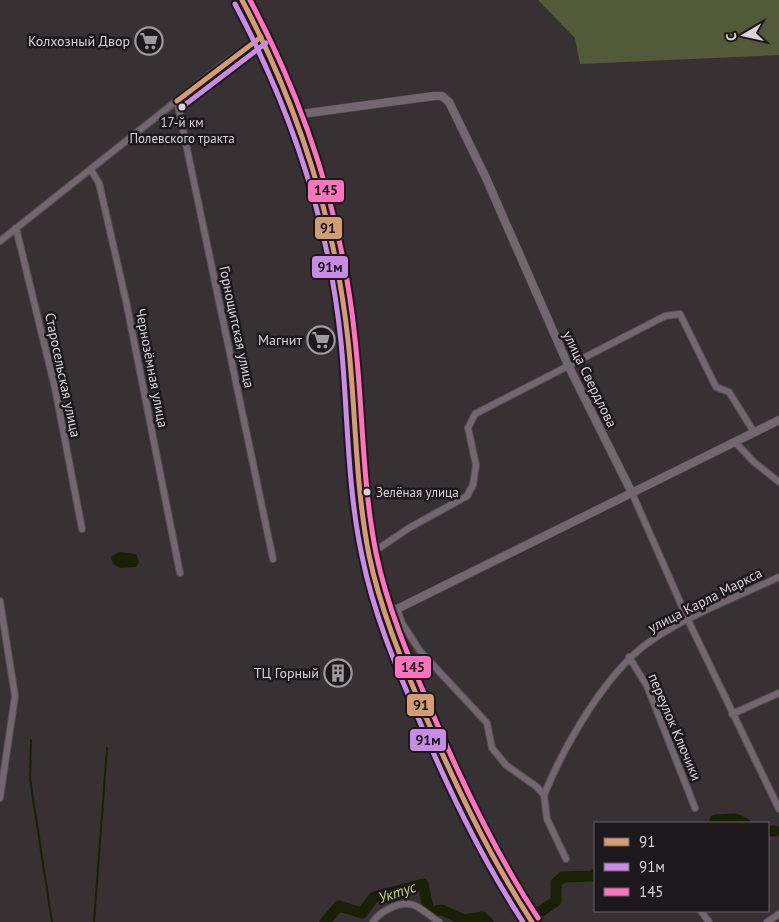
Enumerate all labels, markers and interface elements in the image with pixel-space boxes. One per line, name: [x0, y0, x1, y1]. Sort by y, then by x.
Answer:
north arrow: [719, 10, 769, 60]
supermarket icon: Колхозный Двор: [134, 26, 164, 56]
place label: Колхозный Двор: [28, 32, 130, 50]
text: С: [722, 32, 741, 42]
marker: 17-й км Полевского тракта: [177, 102, 187, 112]
place label: 17-й км Полевского тракта: [129, 114, 235, 147]
line badge: 145: [307, 179, 345, 203]
text: 145: [314, 181, 338, 199]
line badge: 91: [314, 216, 343, 240]
text: 91: [320, 219, 336, 237]
line badge: 91м: [311, 255, 349, 279]
text: 91м: [317, 258, 343, 276]
street label: Горнощитская улица: [215, 264, 259, 390]
street label: Чернозёмная улица: [132, 307, 172, 429]
street label: Старосельская улица: [41, 311, 85, 439]
supermarket icon: Магнит: [306, 325, 336, 355]
street label: улица Свердлова: [559, 328, 621, 430]
place label: Магнит: [258, 331, 302, 349]
place label: Зелёная улица: [376, 484, 459, 501]
marker: Зелёная улица: [362, 487, 372, 497]
street label: улица Карла Маркса: [645, 563, 765, 636]
line badge: 145: [394, 655, 432, 679]
building icon: ТЦ Горный: [323, 658, 353, 688]
text: 145: [401, 658, 425, 676]
place label: ТЦ Горный: [254, 664, 319, 682]
street label: переулок Ключики: [644, 671, 706, 783]
line badge: 91: [406, 693, 435, 717]
text: 91: [413, 696, 429, 714]
line badge: 91м: [409, 728, 447, 752]
text: 91м: [415, 731, 441, 749]
legend: [594, 822, 769, 912]
text: 91: [639, 832, 655, 851]
text: 91м: [639, 857, 665, 876]
water label: Уктус: [376, 877, 419, 907]
text: 145: [639, 882, 664, 901]

